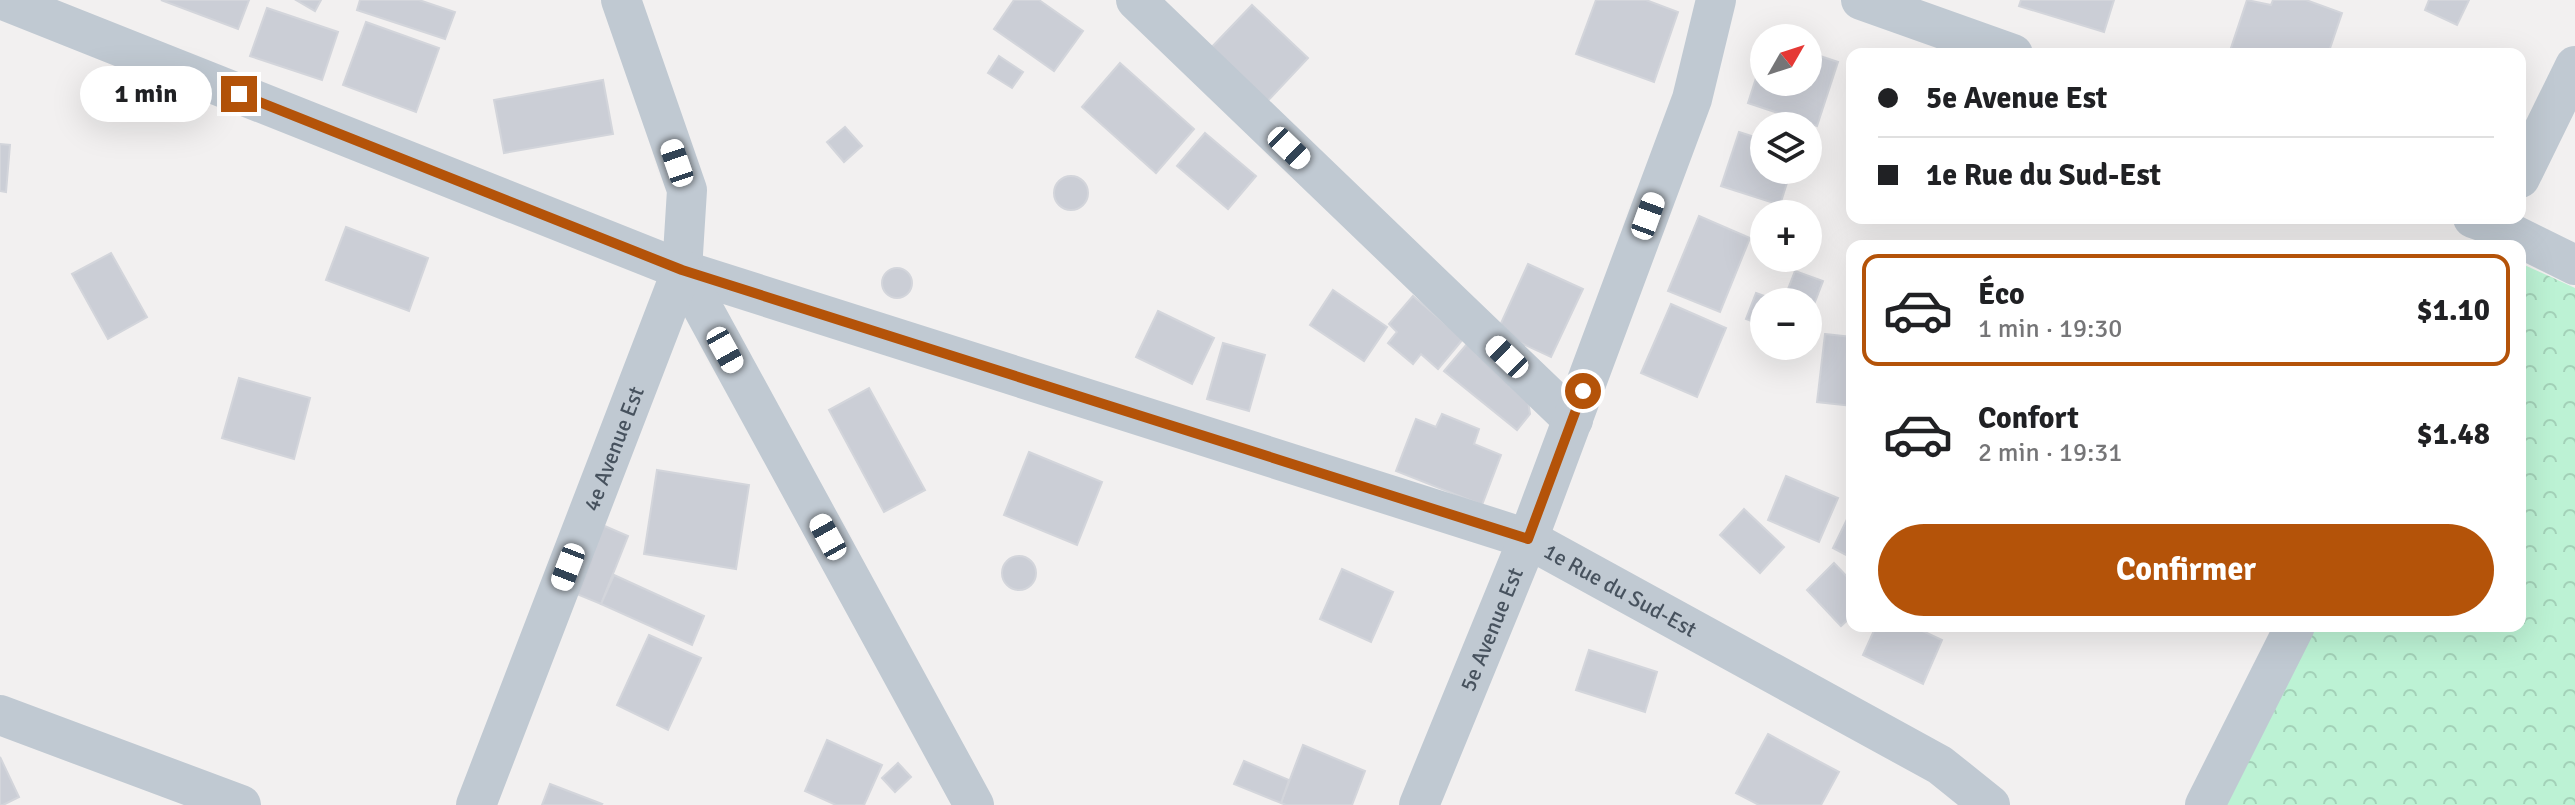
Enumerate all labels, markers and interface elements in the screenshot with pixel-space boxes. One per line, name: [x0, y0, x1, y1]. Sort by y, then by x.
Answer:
north arrow: [1750, 24, 1822, 96]
map controls: [1750, 24, 1822, 360]
callout: 1 min: [79, 66, 211, 122]
route end: [221, 76, 257, 112]
text: 1 min: [115, 78, 177, 110]
text: 5e Avenue Est: [1926, 80, 2107, 117]
button: layers: [1750, 112, 1822, 184]
car: [1263, 123, 1315, 173]
car: [658, 136, 696, 190]
text: 1e Rue du Sud-Est: [1926, 157, 2161, 194]
car: [1629, 189, 1667, 243]
button: +: [1750, 200, 1822, 272]
icon: car: [1882, 274, 1954, 346]
text: Éco: [1978, 276, 2025, 313]
button: −: [1750, 288, 1822, 360]
text: $1.10: [2417, 292, 2490, 329]
text: 1 min · 19:30: [1978, 313, 2122, 345]
car: [703, 323, 747, 377]
car: [1481, 332, 1533, 382]
route start: [1565, 373, 1601, 409]
street label: 4e Avenue Est: [578, 382, 650, 515]
icon: car: [1882, 398, 1954, 470]
text: Confort: [1978, 400, 2079, 437]
text: $1.48: [2417, 416, 2490, 453]
text: 2 min · 19:31: [1978, 437, 2122, 469]
car: [806, 510, 850, 564]
button: Confirmer: [1878, 524, 2494, 616]
street label: 1e Rue du Sud-Est: [1539, 537, 1702, 643]
car: [548, 540, 588, 594]
street label: 5e Avenue Est: [1454, 563, 1529, 695]

